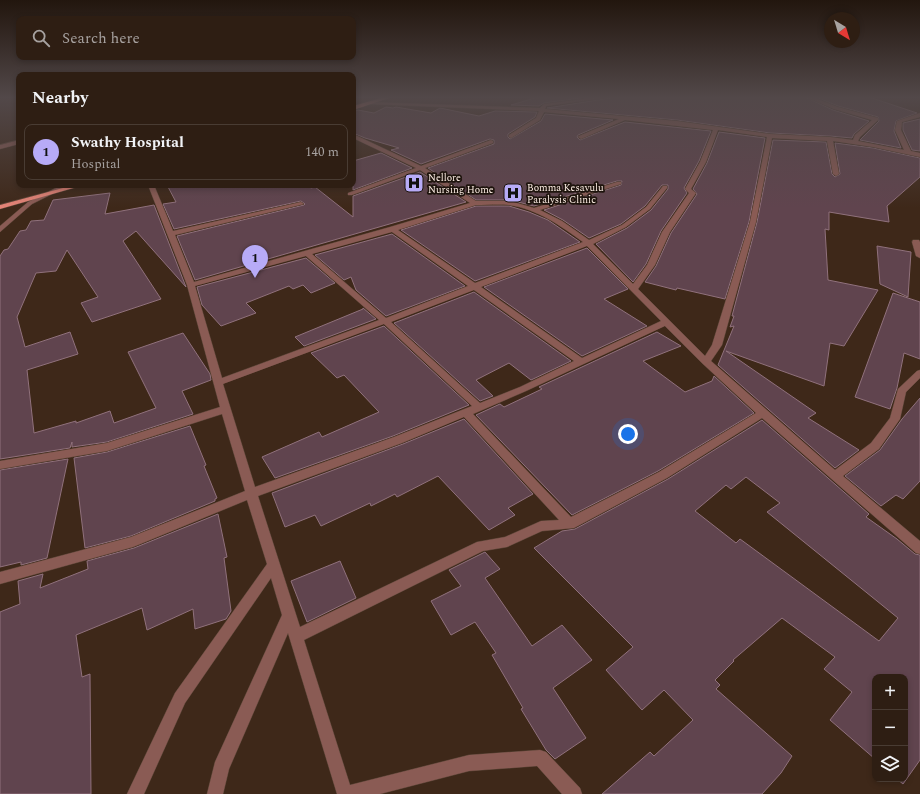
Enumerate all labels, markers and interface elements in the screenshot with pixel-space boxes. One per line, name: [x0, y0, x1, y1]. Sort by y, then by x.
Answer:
north arrow: [824, 12, 860, 48]
search box: [16, 16, 356, 60]
icon: search: [30, 27, 52, 49]
text: Search here: [62, 27, 140, 50]
text: Nearby: [32, 85, 88, 111]
text: Swathy Hospital: [71, 131, 184, 154]
text: 1: [42, 142, 50, 162]
text: 140 m: [305, 142, 339, 162]
text: Hospital: [71, 154, 120, 174]
place label: Nellore Nursing Home: [428, 170, 494, 198]
hospital icon: Nellore Nursing Home: [403, 172, 425, 194]
place label: Bomma Kesavulu Paralysis Clinic: [527, 180, 604, 208]
hospital icon: Bomma Kesavulu Paralysis Clinic: [502, 182, 524, 204]
pin: 1: [242, 245, 268, 278]
your location: [618, 424, 638, 444]
map controls: [872, 674, 908, 782]
button: +: [872, 674, 908, 710]
button: −: [872, 710, 908, 746]
button: layers: [872, 746, 908, 782]

